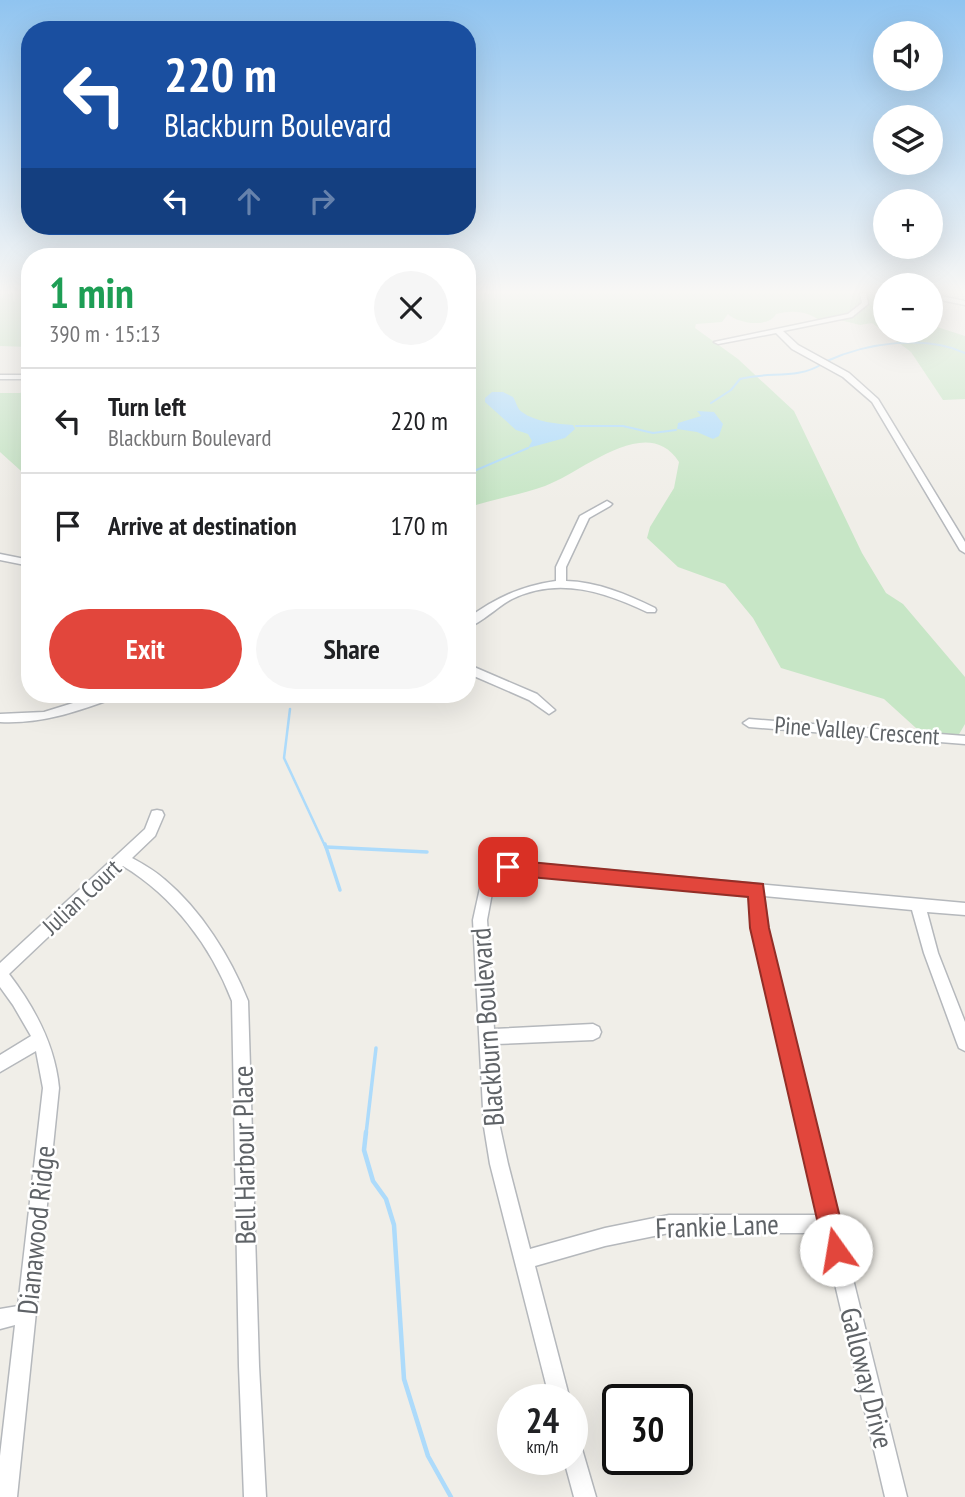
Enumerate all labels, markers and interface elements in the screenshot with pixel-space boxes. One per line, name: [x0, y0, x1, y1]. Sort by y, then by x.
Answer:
map controls: [873, 21, 943, 343]
button: sound: [873, 21, 943, 91]
text: 220 m: [164, 42, 277, 106]
icon: left: [49, 49, 140, 140]
text: Blackburn Boulevard: [164, 104, 391, 146]
button: layers: [873, 105, 943, 175]
icon: left: [157, 182, 195, 220]
icon: ahead: [230, 182, 268, 220]
icon: right: [303, 182, 341, 220]
button: +: [873, 189, 943, 259]
text: 1 min: [49, 265, 134, 320]
button: close: [374, 271, 448, 345]
button: −: [873, 273, 943, 343]
text: 390 m · 15:13: [49, 319, 161, 348]
text: Turn left: [108, 390, 186, 423]
icon: left: [49, 402, 87, 440]
text: 220 m: [390, 404, 448, 437]
text: Blackburn Boulevard: [108, 423, 271, 452]
icon: arrive: [49, 507, 87, 545]
text: Arrive at destination: [108, 509, 297, 542]
text: 170 m: [390, 509, 448, 542]
button: Exit: [49, 609, 242, 689]
button: Share: [256, 609, 448, 689]
street label: Pine Valley Crescent: [774, 709, 941, 752]
pin: [478, 837, 538, 897]
icon: arrive: [489, 848, 527, 886]
street label: Julian Court: [35, 852, 128, 942]
street label: Blackburn Boulevard: [461, 927, 512, 1128]
street label: Bell Harbour Place: [223, 1065, 264, 1245]
street label: Dianawood Ridge: [8, 1144, 63, 1316]
street label: Frankie Lane: [655, 1205, 779, 1246]
position arrow: [799, 1213, 873, 1287]
street label: Galloway Drive: [832, 1303, 903, 1452]
speed limit sign: 30: [602, 1384, 693, 1475]
text: 24: [526, 1397, 559, 1443]
text: km/h: [527, 1435, 558, 1458]

